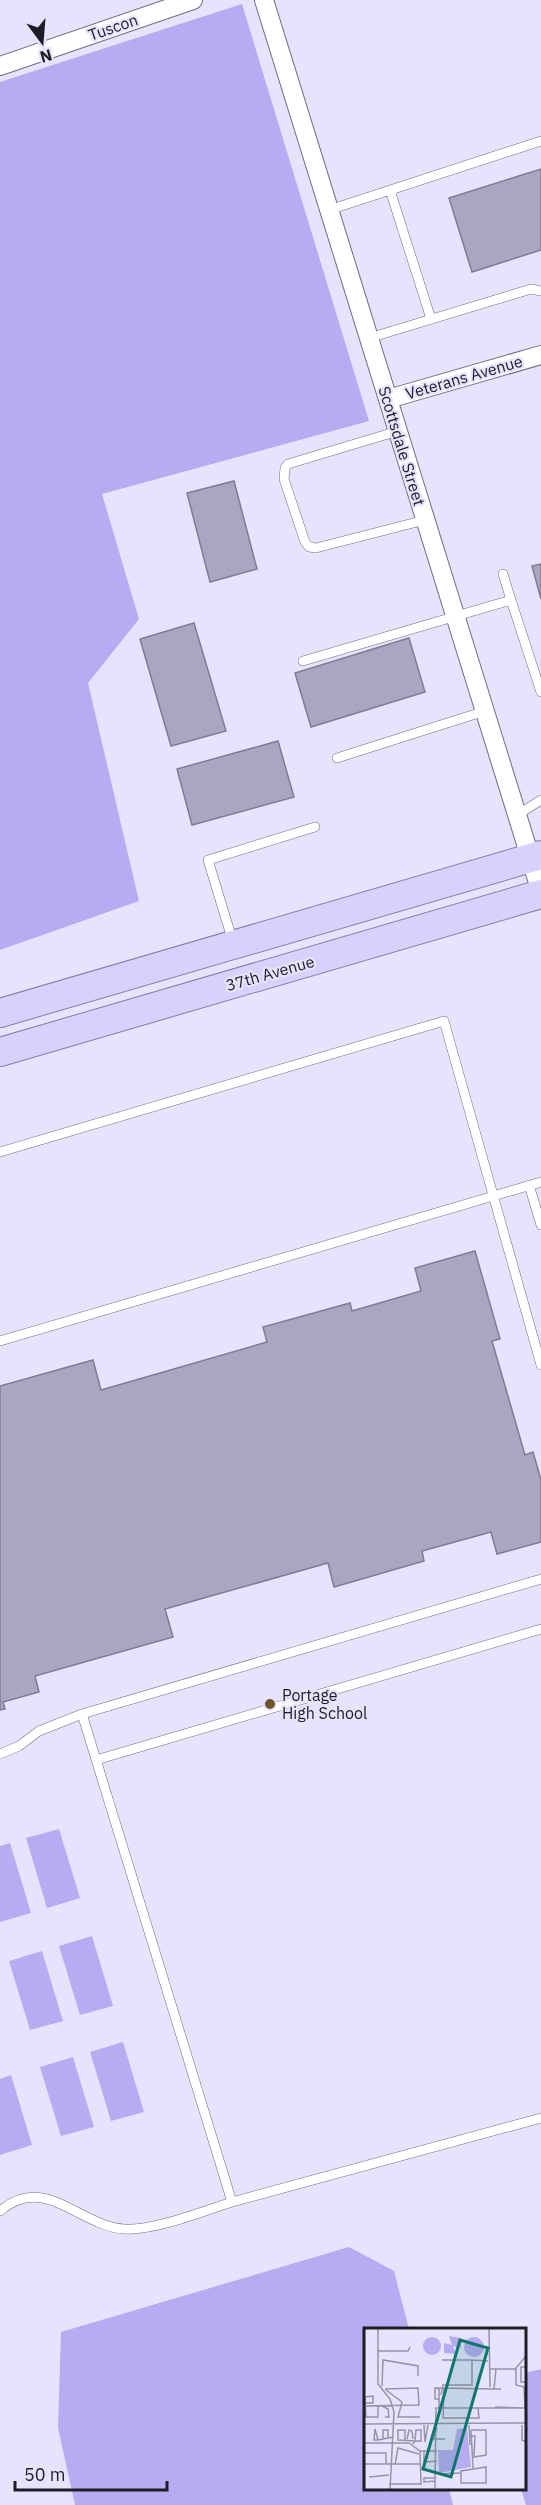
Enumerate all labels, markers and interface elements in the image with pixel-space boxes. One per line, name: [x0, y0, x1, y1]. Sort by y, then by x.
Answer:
street label: Tuscon: [86, 9, 140, 45]
north arrow: [12, 12, 72, 72]
text: N: [38, 45, 54, 68]
street label: Veterans Avenue: [403, 351, 525, 403]
street label: Scottsdale Street: [374, 384, 430, 508]
street label: 37th Avenue: [223, 951, 317, 995]
place label: Portage High School: [282, 1685, 367, 1723]
marker: Portage High School: [263, 1697, 277, 1711]
inset map: [364, 2328, 526, 2490]
scale bar: [15, 2454, 166, 2492]
text: 50 m: [24, 2463, 66, 2486]

